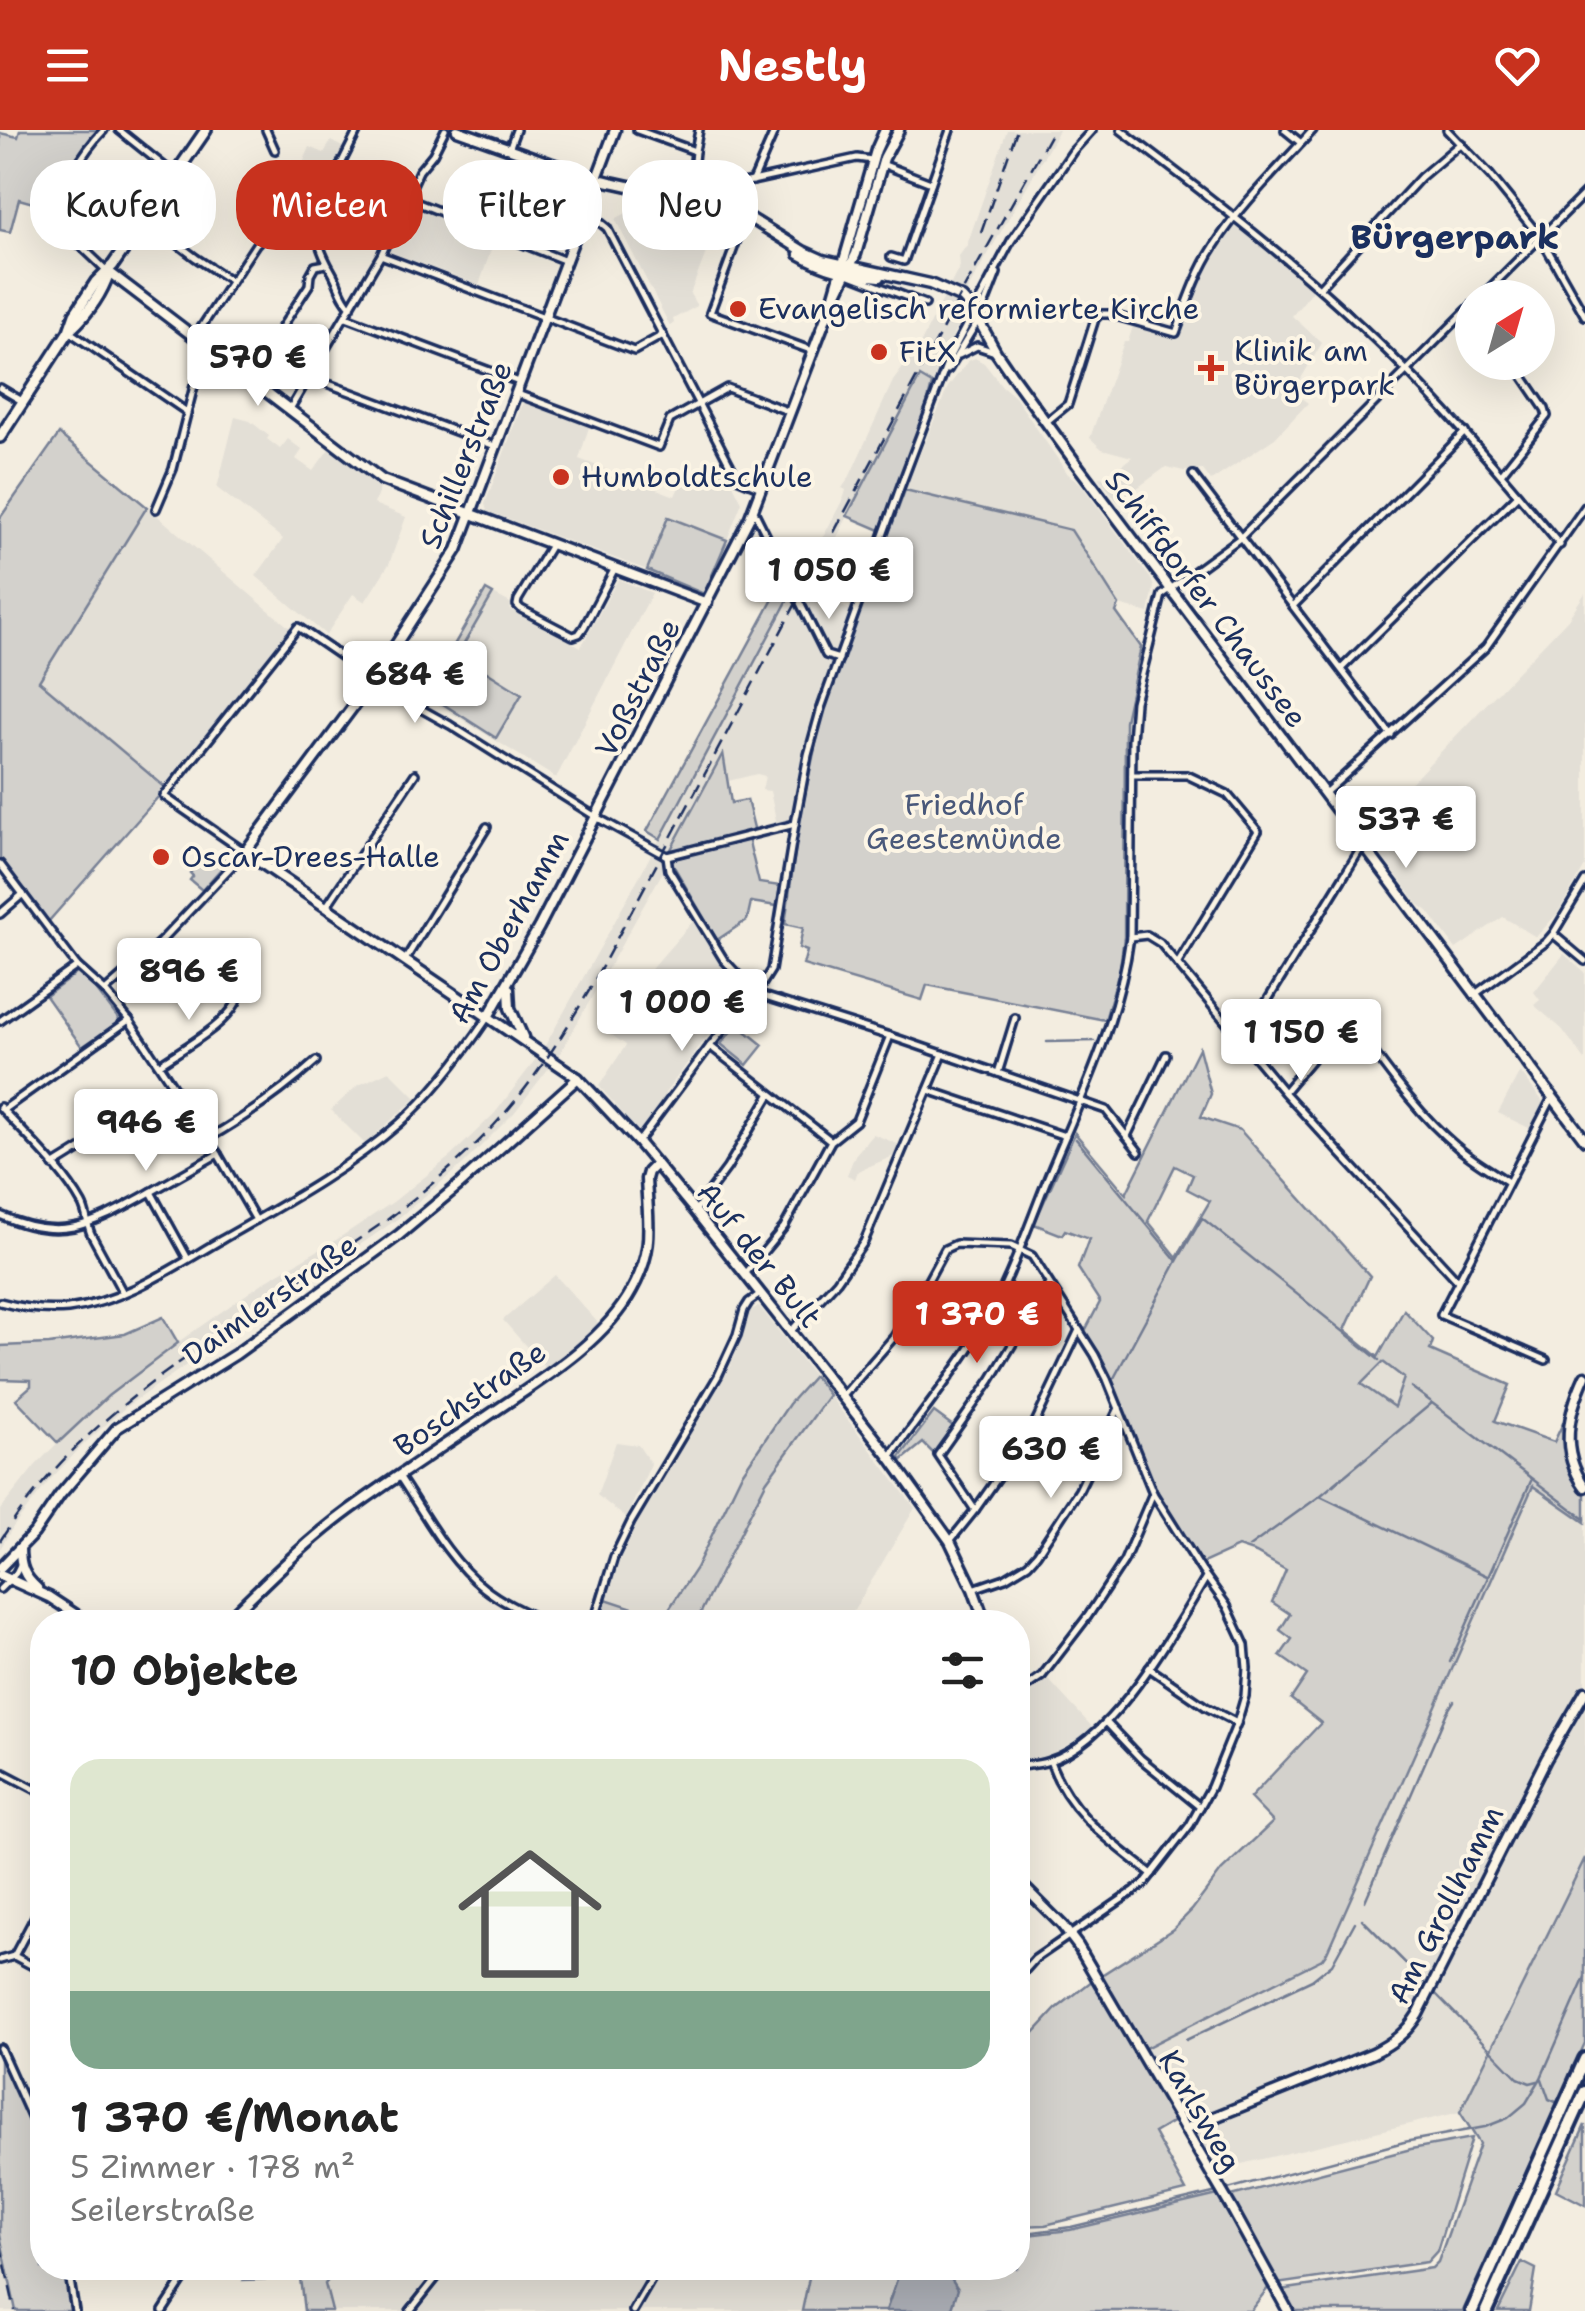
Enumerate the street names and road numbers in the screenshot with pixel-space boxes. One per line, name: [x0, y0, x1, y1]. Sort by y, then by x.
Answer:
street label: Schillerstraße: [409, 355, 522, 555]
street label: Schiffdorfer Chaussee: [1096, 461, 1317, 736]
street label: Voßstraße: [585, 611, 690, 764]
street label: Am Oberhamm: [438, 823, 579, 1031]
street label: Auf der Bult: [688, 1173, 831, 1336]
street label: Daimlerstraße: [174, 1224, 365, 1375]
street label: Boschstraße: [385, 1331, 554, 1466]
street label: Am Grollhamm: [1378, 1798, 1513, 2011]
street label: Karlsweg: [1149, 2042, 1252, 2179]

